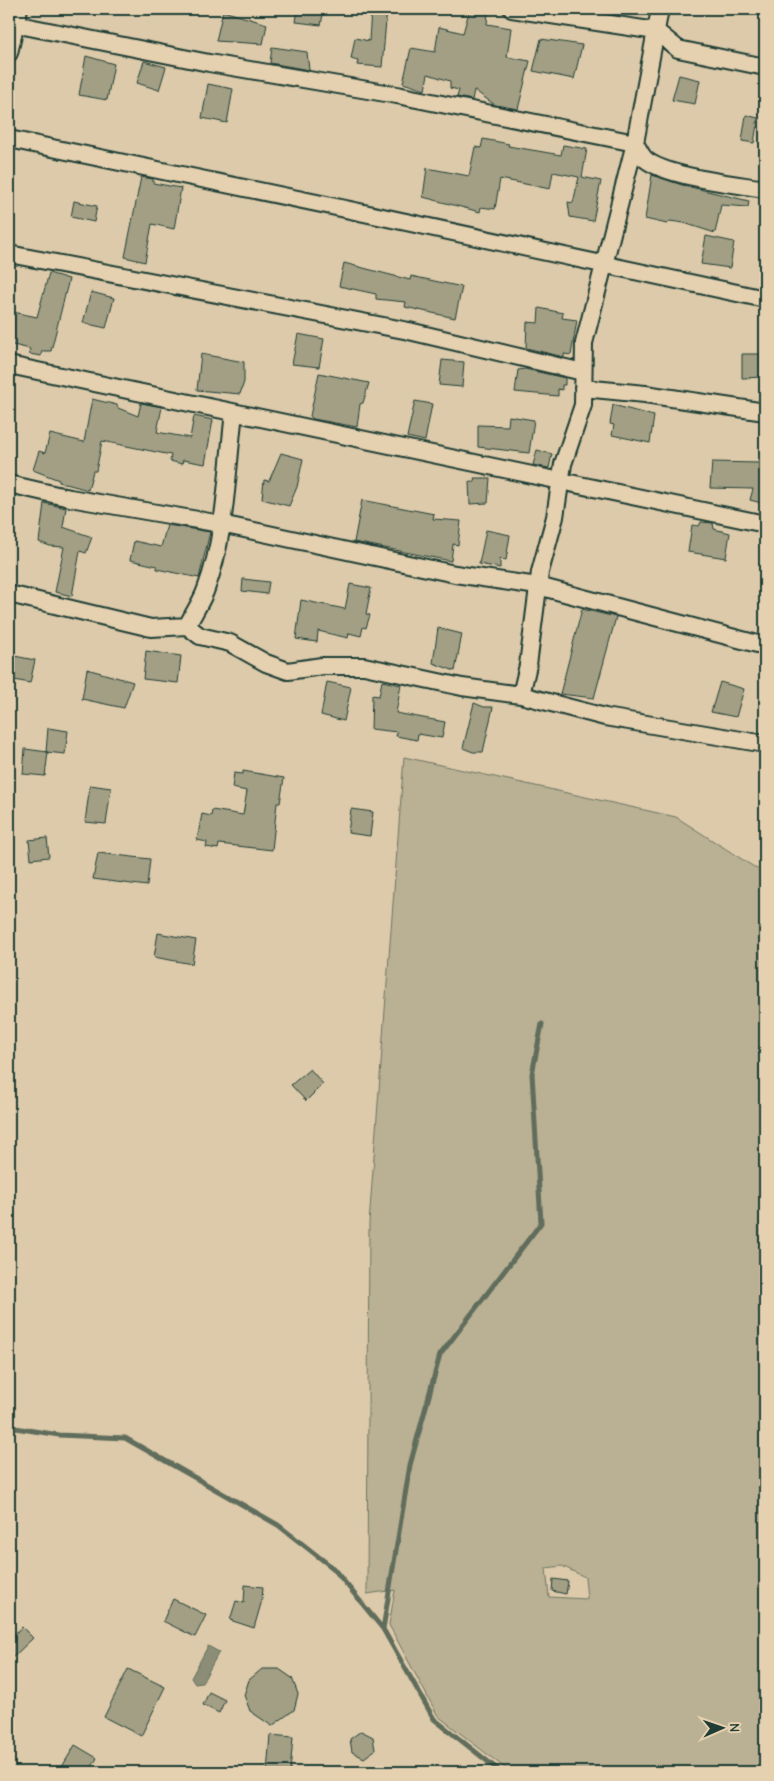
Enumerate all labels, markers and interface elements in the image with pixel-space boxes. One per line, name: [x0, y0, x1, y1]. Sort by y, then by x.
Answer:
north arrow: [696, 1704, 746, 1754]
text: N: [726, 1723, 743, 1732]

